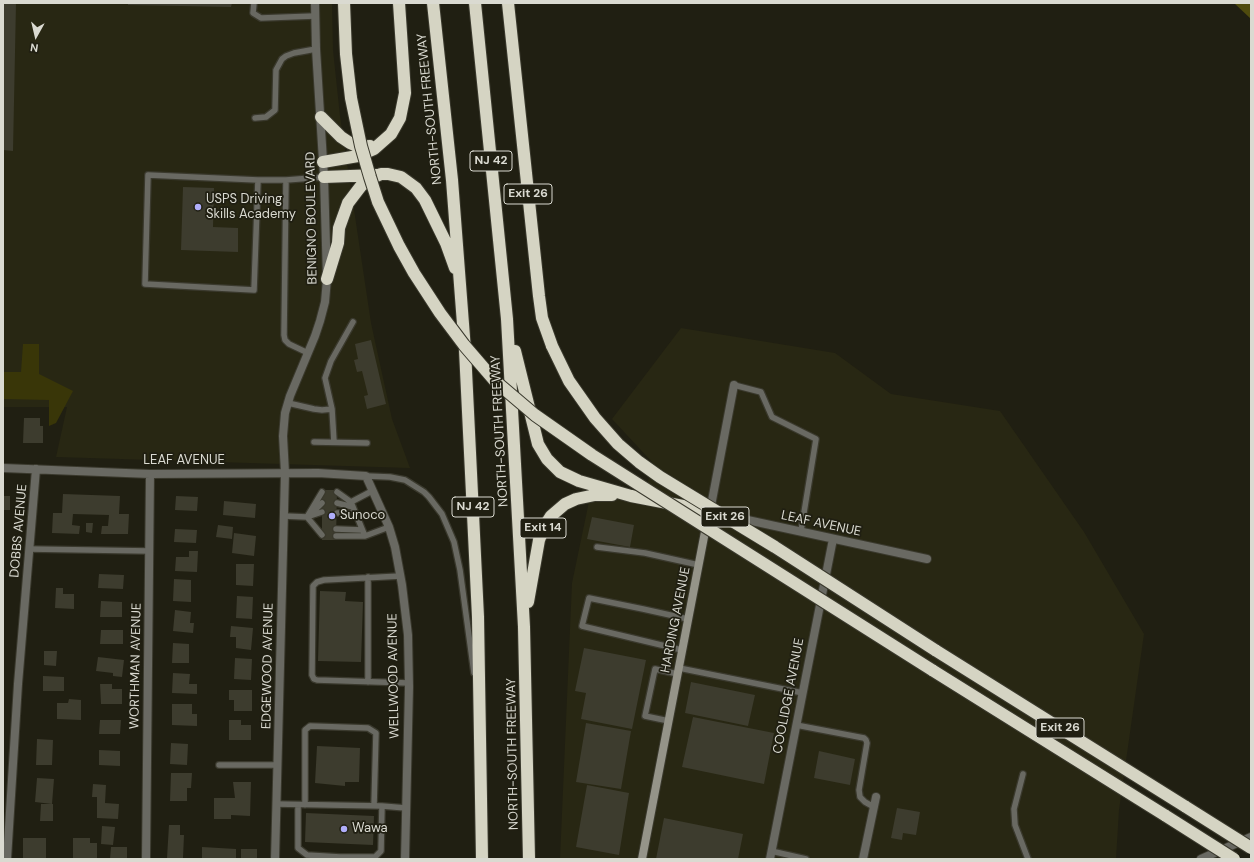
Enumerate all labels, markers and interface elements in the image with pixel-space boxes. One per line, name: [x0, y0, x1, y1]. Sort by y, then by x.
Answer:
north arrow: [16, 16, 56, 56]
street label: NORTH-SOUTH FREEWAY: [414, 33, 446, 185]
text: N: [29, 40, 39, 55]
street label: BENIGNO BOULEVARD: [303, 151, 321, 285]
road number: NJ 42: [470, 151, 512, 171]
road number: Exit 26: [504, 184, 552, 204]
place label: USPS Driving Skills Academy: [206, 192, 296, 223]
marker: USPS Driving Skills Academy: [193, 202, 203, 212]
street label: NORTH-SOUTH FREEWAY: [488, 355, 512, 507]
street label: LEAF AVENUE: [143, 453, 225, 469]
street label: DOBBS AVENUE: [7, 484, 31, 578]
road number: NJ 42: [452, 497, 494, 517]
road number: Exit 26: [701, 507, 749, 527]
place label: Sunoco: [340, 508, 385, 524]
street label: LEAF AVENUE: [780, 508, 862, 540]
marker: Sunoco: [327, 511, 337, 521]
road number: Exit 14: [520, 518, 566, 538]
street label: HARDING AVENUE: [658, 566, 694, 674]
street label: WORTHMAN AVENUE: [127, 603, 145, 729]
street label: EDGEWOOD AVENUE: [259, 603, 277, 729]
street label: WELLWOOD AVENUE: [385, 613, 403, 739]
street label: COOLIDGE AVENUE: [770, 637, 808, 755]
street label: NORTH-SOUTH FREEWAY: [504, 678, 522, 830]
road number: Exit 26: [1036, 718, 1084, 738]
place label: Wawa: [352, 821, 388, 837]
marker: Wawa: [339, 824, 349, 834]

